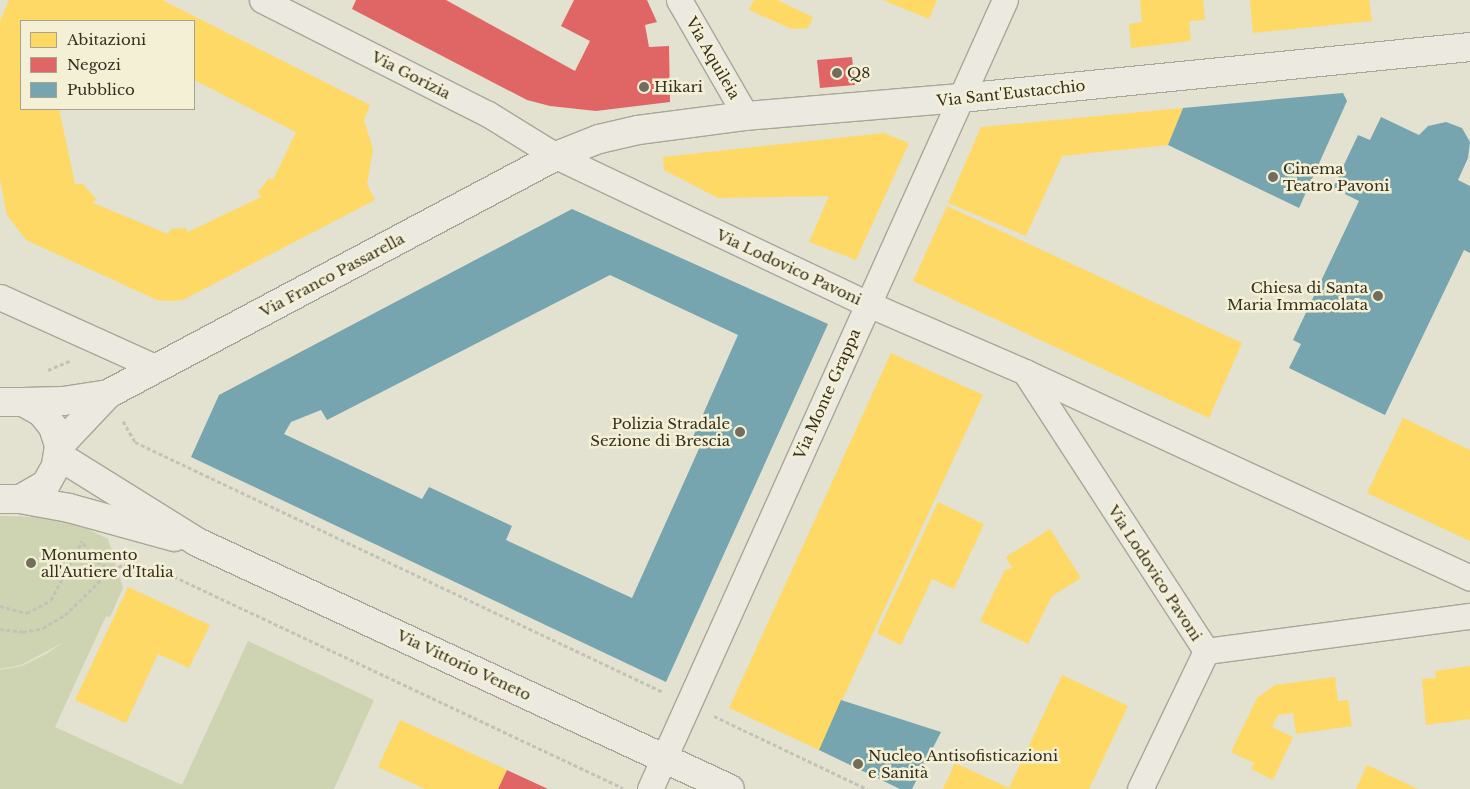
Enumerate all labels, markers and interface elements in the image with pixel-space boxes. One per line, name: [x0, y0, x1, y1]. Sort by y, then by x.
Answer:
street label: Via Aquileia: [682, 13, 744, 103]
legend: [20, 20, 195, 110]
text: Abitazioni: [67, 30, 146, 49]
street label: Via Gorizia: [368, 47, 454, 103]
text: Negozi: [67, 55, 121, 74]
place label: Q8: [847, 64, 870, 82]
marker: Q8: [831, 67, 843, 79]
street label: Via Sant'Eustacchio: [936, 76, 1086, 110]
place label: Hikari: [654, 78, 703, 96]
text: Pubblico: [67, 80, 135, 99]
marker: Hikari: [638, 81, 650, 93]
place label: Cinema Teatro Pavoni: [1283, 159, 1389, 194]
marker: Cinema Teatro Pavoni: [1267, 171, 1279, 183]
street label: Via Lodovico Pavoni: [713, 225, 865, 309]
street label: Via Franco Passarella: [257, 229, 407, 321]
place label: Chiesa di Santa Maria Immacolata: [1227, 278, 1368, 313]
marker: Chiesa di Santa Maria Immacolata: [1372, 290, 1384, 302]
street label: Via Monte Grappa: [790, 326, 864, 462]
place label: Polizia Stradale Sezione di Brescia: [590, 414, 730, 449]
marker: Polizia Stradale Sezione di Brescia: [734, 426, 746, 438]
street label: Via Lodovico Pavoni: [1104, 502, 1206, 644]
place label: Monumento all'Autiere d'Italia: [41, 545, 174, 580]
marker: Monumento all'Autiere d'Italia: [25, 557, 37, 569]
street label: Via Vittorio Veneto: [394, 626, 534, 704]
place label: Nucleo Antisofisticazioni e Sanità: [868, 746, 1059, 781]
marker: Nucleo Antisofisticazioni e Sanità: [852, 758, 864, 770]

